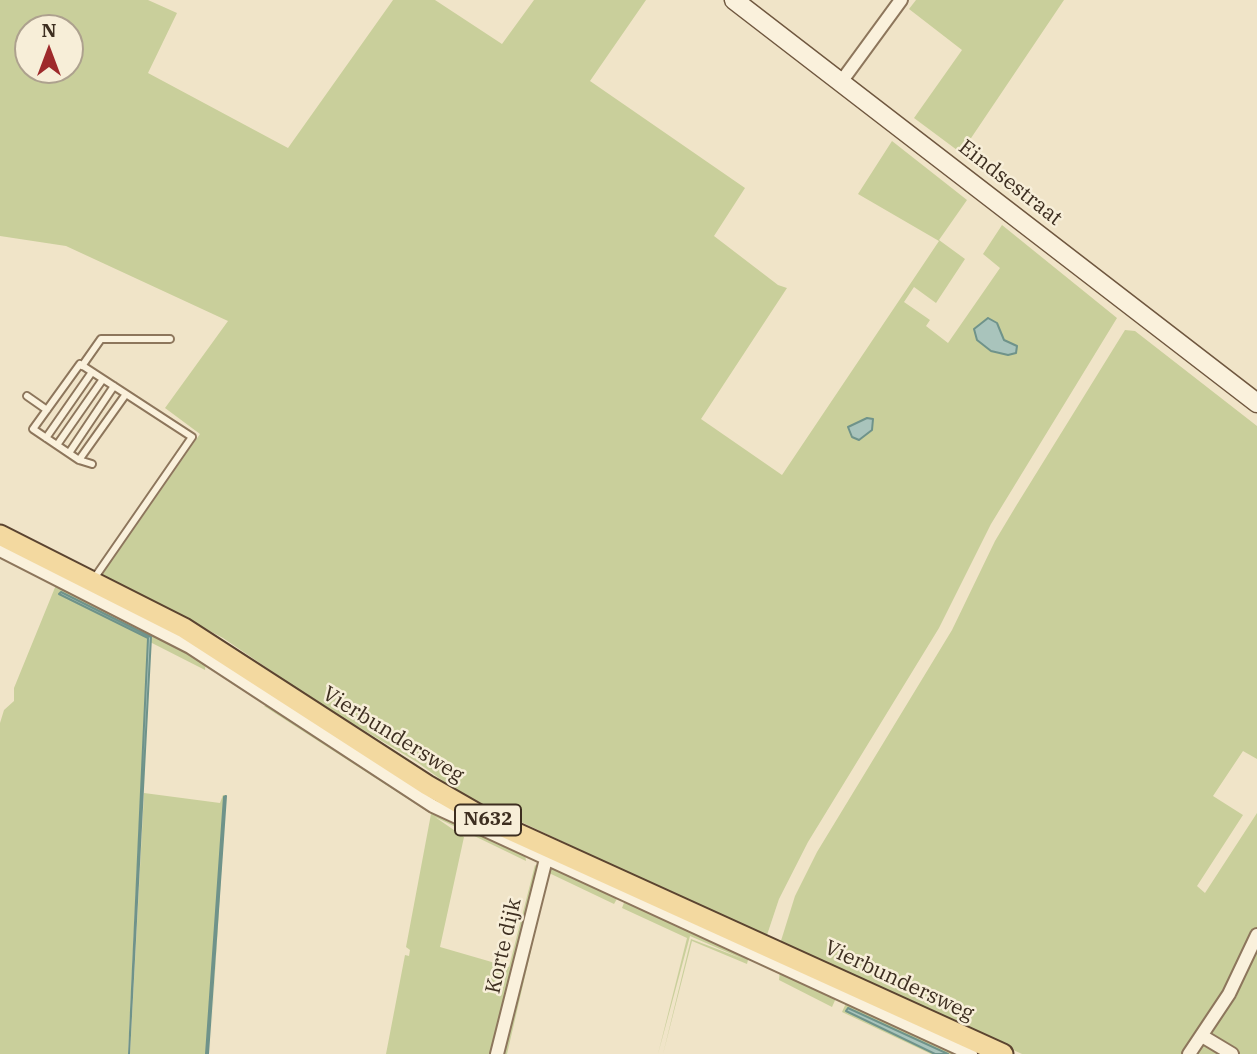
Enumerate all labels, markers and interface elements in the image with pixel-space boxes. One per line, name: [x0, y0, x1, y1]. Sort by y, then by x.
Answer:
north arrow: [14, 14, 84, 84]
text: N: [41, 18, 57, 42]
street label: Eindsestraat: [953, 135, 1067, 231]
street label: Vierbundersweg: [318, 681, 468, 789]
road number: N632: [455, 804, 521, 835]
street label: Korte dijk: [481, 896, 527, 996]
street label: Vierbundersweg: [820, 935, 978, 1027]

